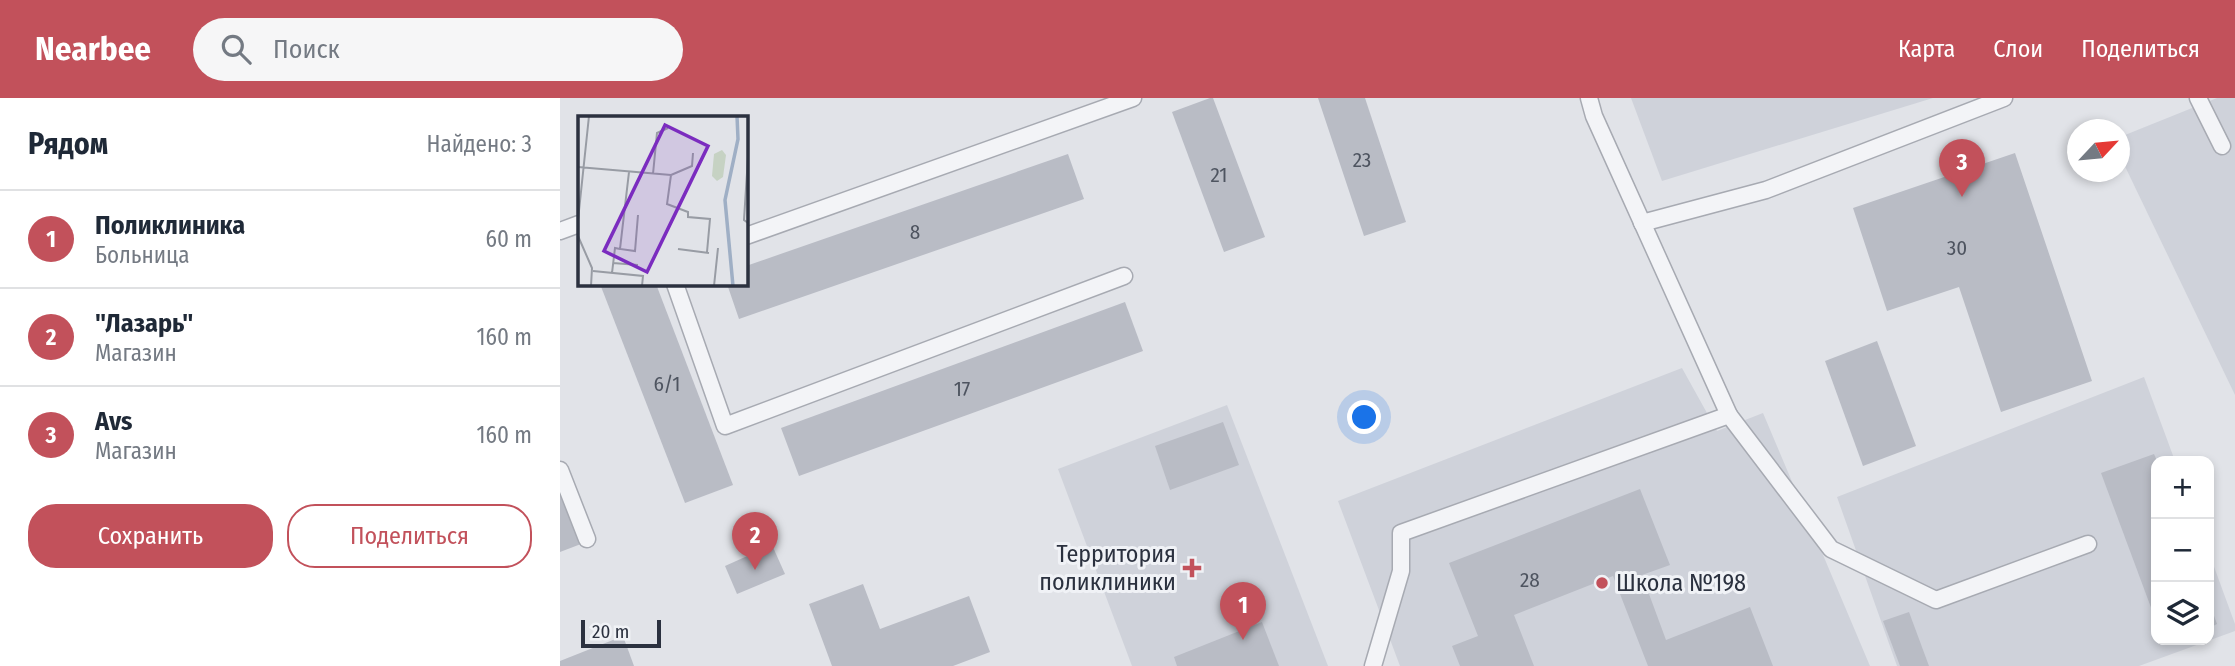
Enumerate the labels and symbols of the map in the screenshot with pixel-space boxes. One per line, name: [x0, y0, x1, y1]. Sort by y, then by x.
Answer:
inset map: [578, 116, 747, 285]
north arrow: [2067, 119, 2130, 182]
pin: 3: [1939, 139, 1985, 197]
house number: 23: [1353, 147, 1371, 173]
house number: 21: [1211, 162, 1228, 188]
house number: 8: [910, 219, 920, 245]
house number: 30: [1947, 235, 1967, 261]
house number: 6/1: [654, 371, 680, 397]
house number: 17: [954, 376, 970, 402]
your location: [1347, 400, 1381, 434]
pin: 2: [732, 512, 778, 570]
place label: Территория поликлиники: [1039, 540, 1176, 596]
marker: Территория поликлиники: [1182, 558, 1202, 578]
house number: 28: [1520, 567, 1540, 593]
place label: Школа №198: [1616, 569, 1746, 597]
marker: Школа №198: [1594, 575, 1610, 591]
pin: 1: [1220, 582, 1266, 640]
scale bar: [581, 617, 662, 649]

